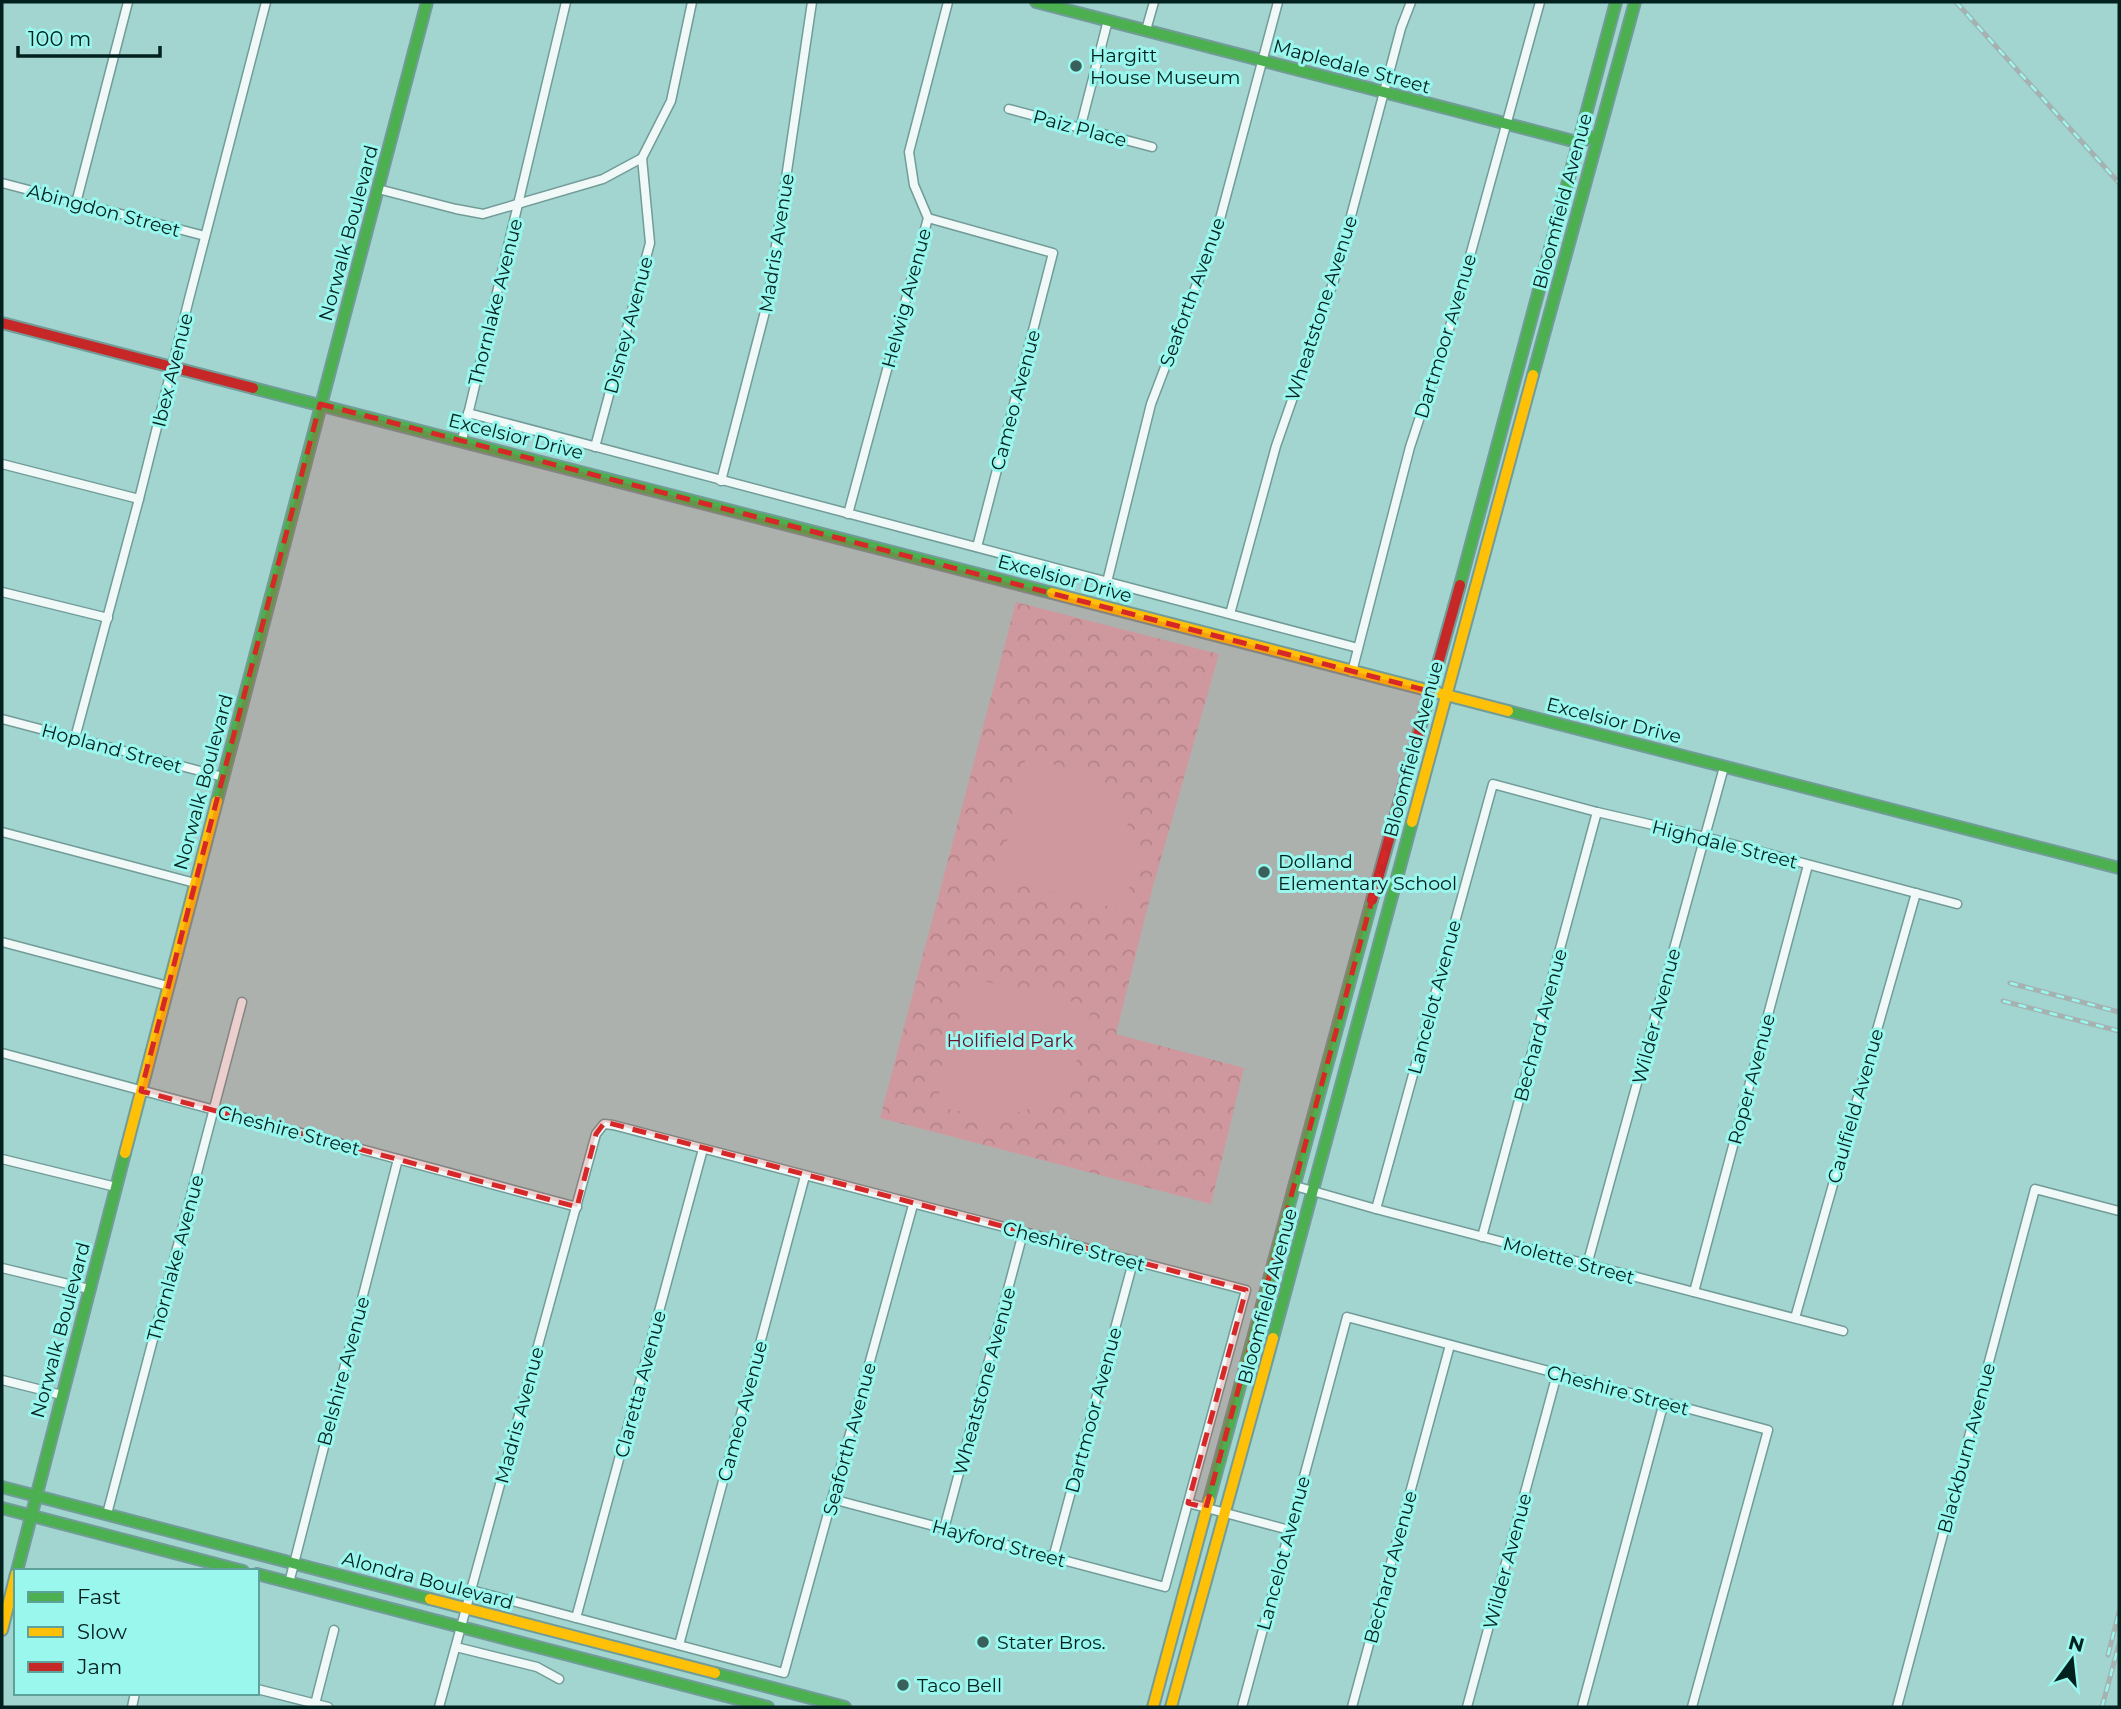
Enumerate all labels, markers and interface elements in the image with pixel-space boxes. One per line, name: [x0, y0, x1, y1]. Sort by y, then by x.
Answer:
scale bar: [18, 14, 159, 58]
text: 100 m: [28, 26, 91, 51]
street label: Mapledale Street: [1271, 34, 1433, 99]
place label: Hargitt House Museum: [1090, 44, 1240, 89]
marker: Hargitt House Museum: [1068, 58, 1084, 74]
street label: Paiz Place: [1030, 105, 1129, 152]
street label: Bloomfield Avenue: [1528, 111, 1597, 292]
street label: Norwalk Boulevard: [314, 143, 383, 324]
street label: Madris Avenue: [754, 172, 799, 314]
street label: Abingdon Street: [25, 179, 183, 242]
street label: Wheatstone Avenue: [1281, 213, 1362, 404]
street label: Seaforth Avenue: [1155, 214, 1230, 370]
street label: Thornlake Avenue: [464, 216, 527, 388]
street label: Helwig Avenue: [877, 226, 936, 370]
street label: Dartmoor Avenue: [1410, 251, 1481, 421]
street label: Disney Avenue: [599, 254, 658, 396]
street label: Ibex Avenue: [147, 311, 198, 429]
street label: Cameo Avenue: [986, 327, 1045, 473]
street label: Excelsior Drive: [446, 409, 586, 464]
street label: Excelsior Drive: [995, 550, 1135, 607]
street label: Bloomfield Avenue: [1379, 659, 1448, 840]
street label: Norwalk Boulevard: [169, 692, 238, 873]
street label: Excelsior Drive: [1544, 693, 1684, 748]
street label: Hopland Street: [39, 719, 185, 778]
street label: Highdale Street: [1650, 815, 1800, 874]
place label: Dolland Elementary School: [1278, 850, 1457, 895]
marker: Dolland Elementary School: [1256, 864, 1272, 880]
street label: Lancelot Avenue: [1403, 918, 1466, 1077]
street label: Bechard Avenue: [1509, 946, 1572, 1104]
street label: Wilder Avenue: [1627, 946, 1686, 1087]
street label: Roper Avenue: [1723, 1011, 1780, 1147]
street label: Caulfield Avenue: [1822, 1026, 1889, 1186]
park label: Holifield Park: [947, 1029, 1074, 1052]
street label: Cheshire Street: [215, 1100, 363, 1161]
street label: Thornlake Avenue: [142, 1172, 209, 1344]
street label: Bloomfield Avenue: [1233, 1206, 1302, 1387]
street label: Cheshire Street: [1000, 1216, 1148, 1277]
street label: Molette Street: [1501, 1232, 1637, 1289]
street label: Norwalk Boulevard: [26, 1240, 95, 1421]
street label: Wheatstone Avenue: [948, 1285, 1021, 1477]
street label: Belshire Avenue: [312, 1294, 374, 1448]
street label: Claretta Avenue: [610, 1308, 671, 1460]
street label: Dartmoor Avenue: [1060, 1325, 1127, 1496]
street label: Cameo Avenue: [713, 1338, 772, 1484]
street label: Madris Avenue: [490, 1344, 549, 1486]
street label: Seaforth Avenue: [818, 1360, 881, 1518]
street label: Cheshire Street: [1544, 1360, 1692, 1421]
street label: Blackburn Avenue: [1933, 1361, 2000, 1536]
street label: Lancelot Avenue: [1252, 1474, 1315, 1633]
street label: Bechard Avenue: [1359, 1488, 1422, 1646]
street label: Wilder Avenue: [1478, 1491, 1537, 1632]
street label: Hayford Street: [930, 1515, 1069, 1572]
street label: Alondra Boulevard: [340, 1547, 516, 1614]
legend: [14, 1569, 259, 1695]
text: Fast: [77, 1584, 121, 1609]
text: Slow: [77, 1619, 127, 1644]
north arrow: [2037, 1625, 2107, 1695]
place label: Stater Bros.: [997, 1631, 1106, 1654]
text: N: [2066, 1631, 2087, 1657]
marker: Stater Bros.: [975, 1634, 991, 1650]
text: Jam: [76, 1654, 122, 1679]
place label: Taco Bell: [917, 1674, 1002, 1697]
marker: Taco Bell: [895, 1677, 911, 1693]

